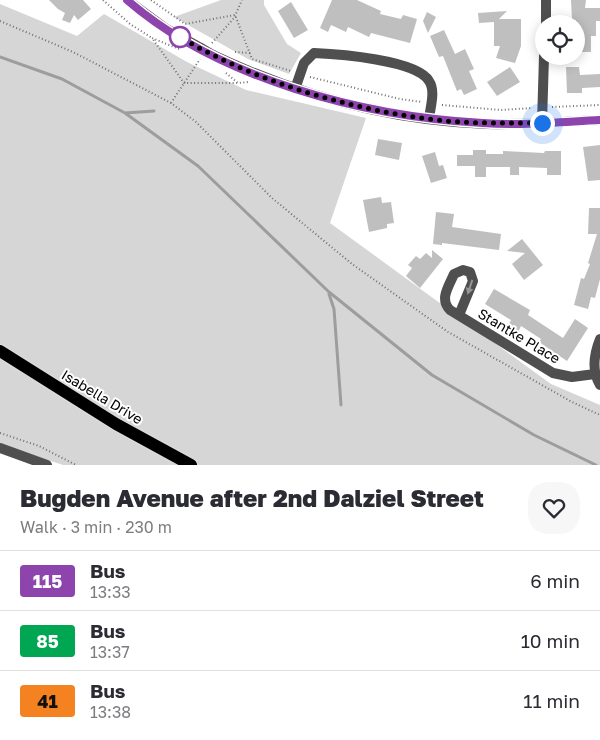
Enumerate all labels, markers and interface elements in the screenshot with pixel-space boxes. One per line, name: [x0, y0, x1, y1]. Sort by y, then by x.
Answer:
map controls: [535, 15, 585, 65]
button: locate: [535, 15, 585, 65]
unlabelled marker: [169, 26, 191, 48]
your location: [530, 111, 555, 136]
one-way arrow: [466, 279, 473, 294]
street label: Stantke Place: [475, 304, 563, 367]
street label: Isabella Drive: [59, 366, 146, 427]
button: heart: [528, 482, 580, 534]
text: Bugden Avenue after 2nd Dalziel Street: [20, 483, 484, 512]
text: Walk · 3 min · 230 m: [20, 517, 172, 537]
text: Bus: [90, 559, 125, 582]
text: 6 min: [530, 569, 580, 592]
text: 115: [33, 570, 62, 592]
text: 13:33: [90, 582, 131, 602]
text: Bus: [90, 619, 125, 642]
text: 10 min: [521, 629, 580, 652]
text: 85: [36, 630, 59, 652]
text: 13:37: [90, 642, 130, 662]
text: Bus: [90, 679, 125, 702]
text: 11 min: [523, 689, 580, 712]
text: 41: [37, 690, 58, 712]
text: 13:38: [90, 702, 131, 722]

